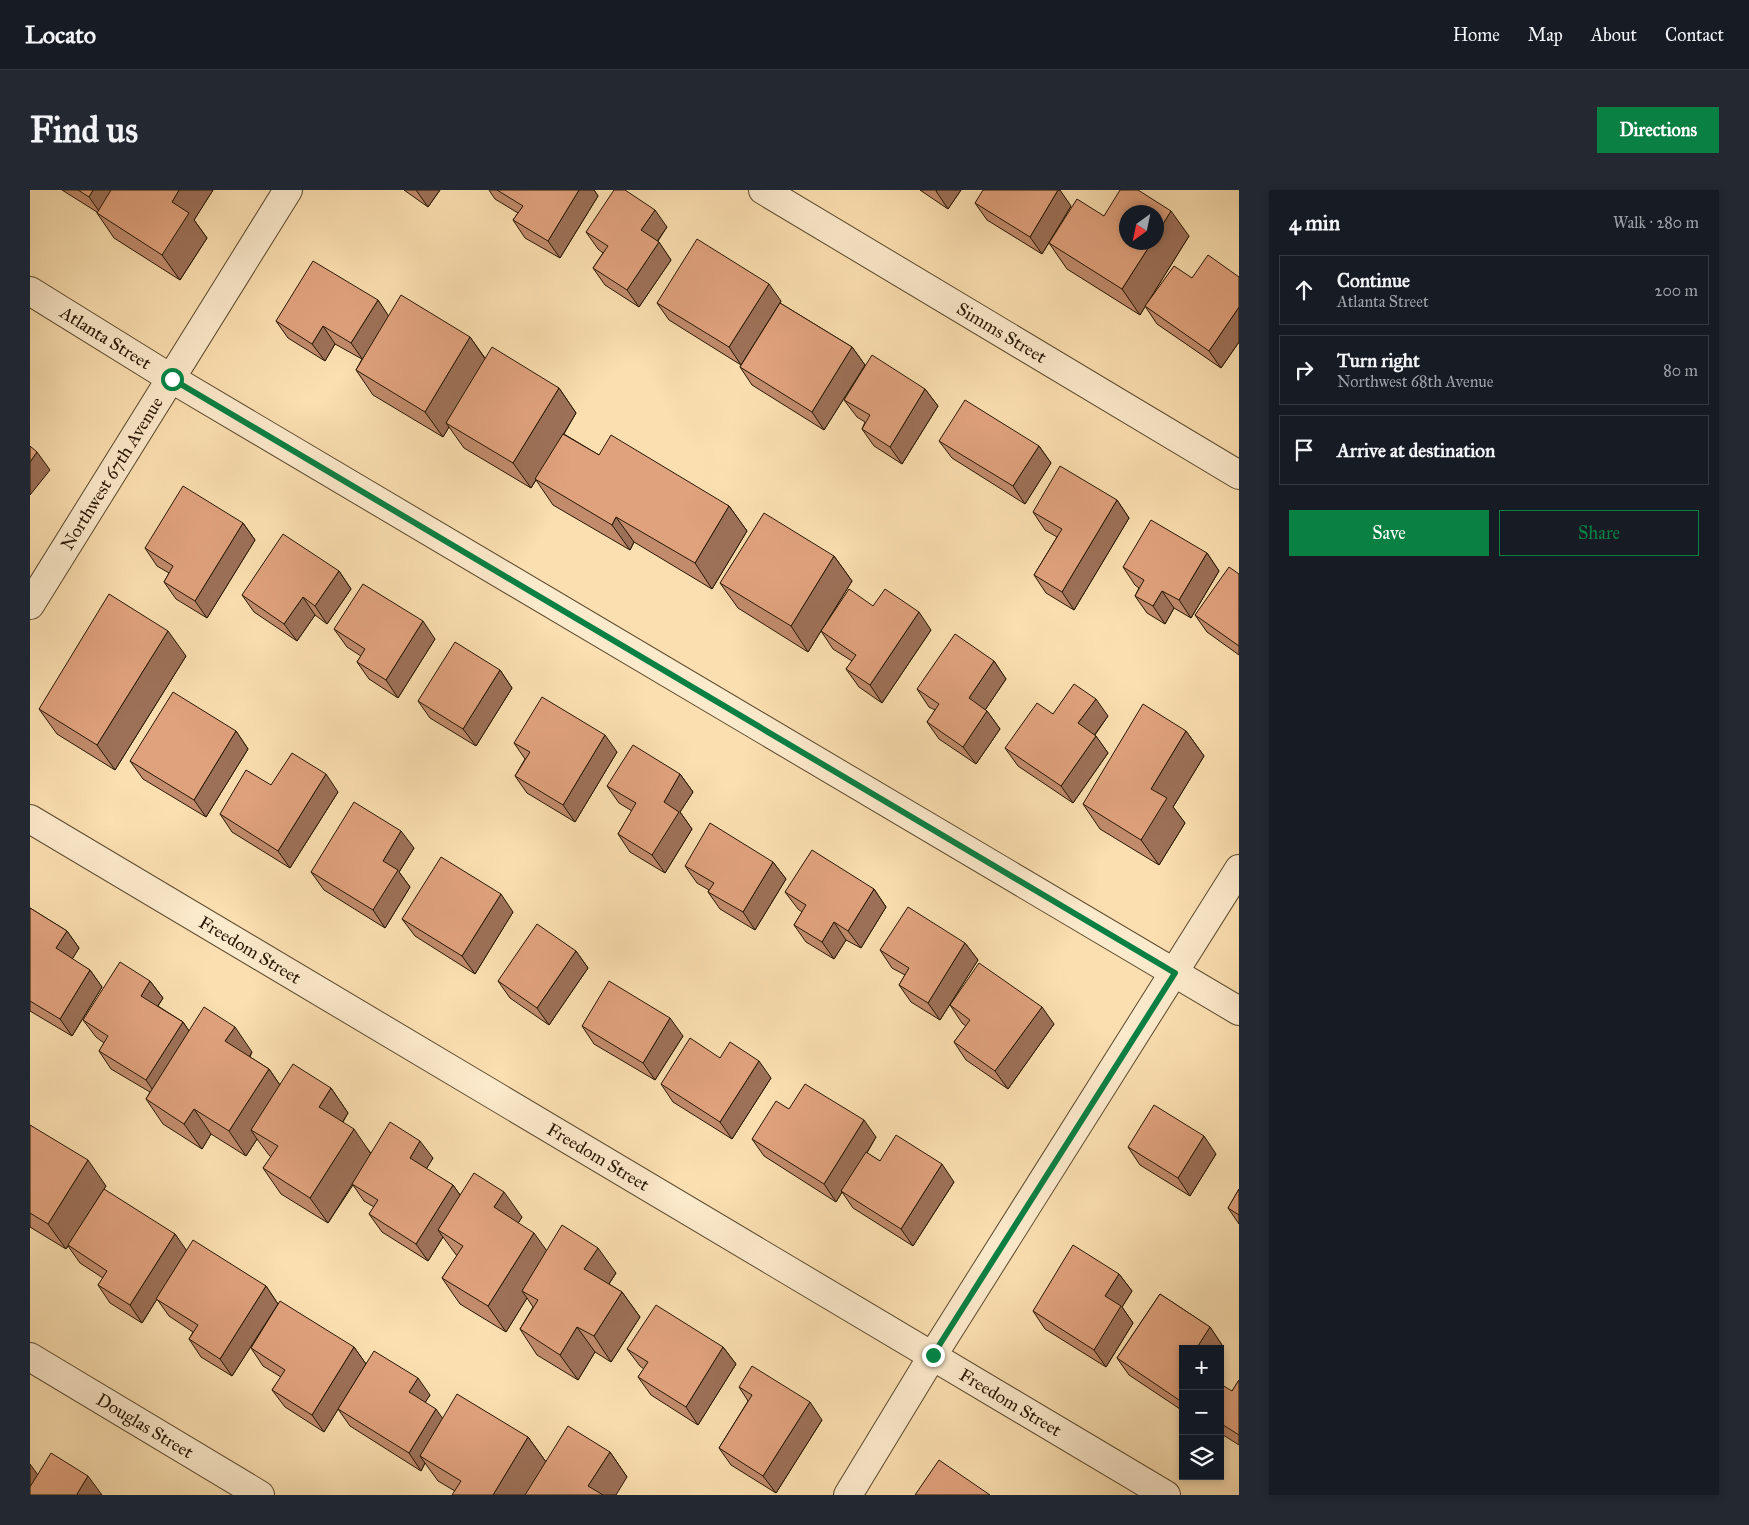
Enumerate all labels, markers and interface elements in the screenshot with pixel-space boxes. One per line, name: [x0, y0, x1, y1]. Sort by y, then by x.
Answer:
text: Locato: [25, 20, 96, 50]
text: Home: [1453, 24, 1500, 46]
text: Map: [1528, 24, 1563, 46]
text: About: [1591, 24, 1637, 46]
text: Contact: [1665, 24, 1724, 46]
button: Directions: [1597, 107, 1719, 153]
text: Find us: [30, 109, 138, 152]
north arrow: [1119, 205, 1164, 250]
text: 4 min: [1289, 210, 1340, 236]
text: Walk · 280 m: [1613, 213, 1699, 232]
text: Continue: [1337, 269, 1410, 292]
icon: ahead: [1290, 276, 1318, 304]
text: 200 m: [1655, 281, 1698, 300]
text: Atlanta Street: [1337, 292, 1429, 311]
street label: Simms Street: [953, 297, 1051, 368]
street label: Atlanta Street: [55, 301, 156, 375]
text: Turn right: [1337, 349, 1420, 372]
icon: right: [1290, 356, 1318, 384]
text: 80 m: [1663, 361, 1698, 380]
route start: [161, 368, 184, 391]
text: Northwest 68th Avenue: [1337, 372, 1494, 391]
street label: Northwest 67th Avenue: [56, 393, 168, 554]
icon: arrive: [1290, 436, 1318, 464]
text: Arrive at destination: [1337, 439, 1495, 462]
button: Save: [1289, 510, 1489, 556]
button: Share: [1499, 510, 1699, 556]
street label: Freedom Street: [195, 911, 306, 989]
street label: Freedom Street: [543, 1118, 654, 1196]
route end: [922, 1344, 945, 1367]
map controls: [1179, 1345, 1224, 1480]
button: +: [1179, 1345, 1224, 1390]
street label: Freedom Street: [956, 1364, 1066, 1442]
street label: Douglas Street: [92, 1388, 198, 1464]
button: −: [1179, 1390, 1224, 1435]
button: layers: [1179, 1435, 1224, 1480]

